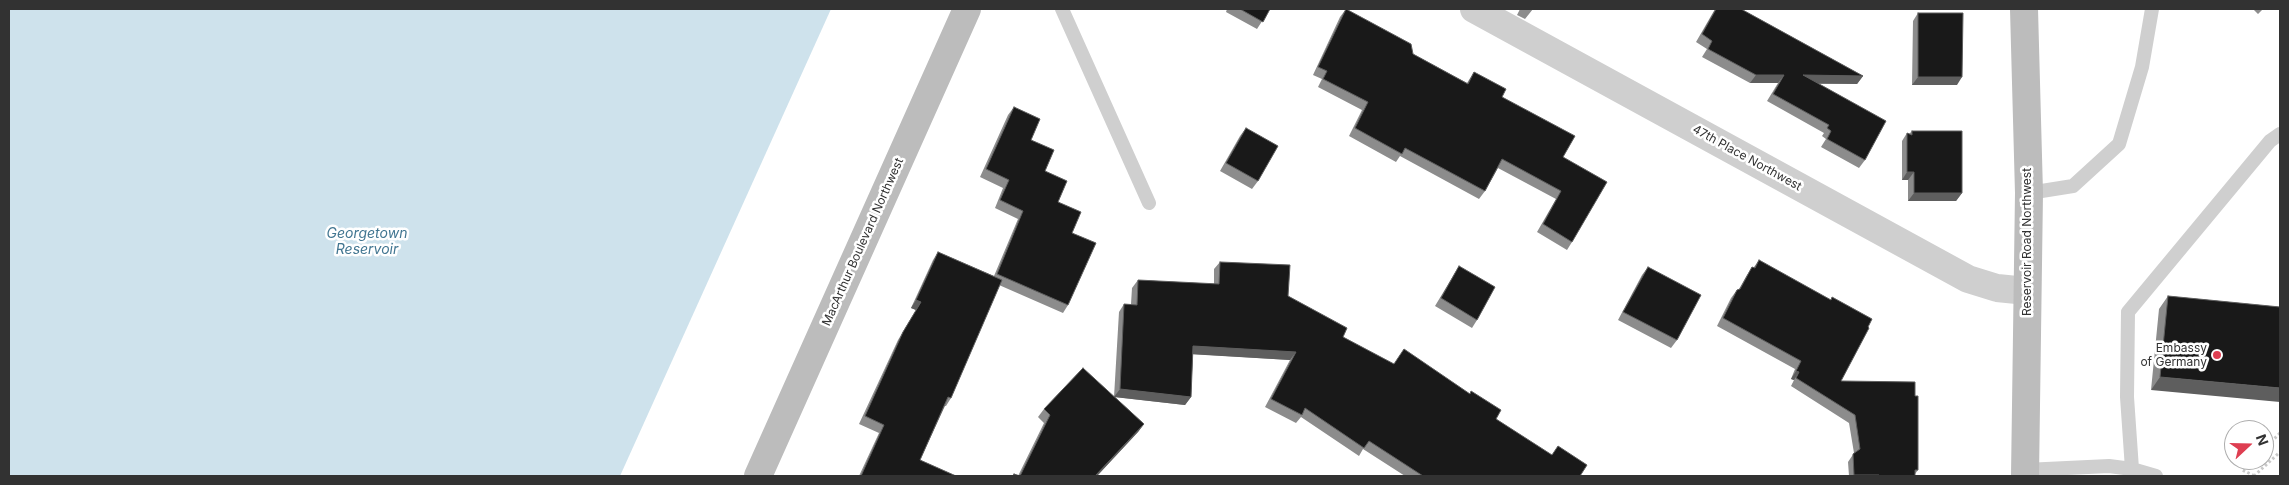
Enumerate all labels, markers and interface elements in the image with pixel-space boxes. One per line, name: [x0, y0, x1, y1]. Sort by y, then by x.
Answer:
street label: 47th Place Northwest: [1690, 122, 1804, 194]
street label: MacArthur Boulevard Northwest: [819, 156, 907, 328]
street label: Reservoir Road Northwest: [2020, 168, 2034, 316]
water label: Georgetown Reservoir: [327, 226, 407, 258]
place label: Embassy of Germany: [2140, 341, 2207, 369]
marker: Embassy of Germany: [2211, 349, 2223, 361]
north arrow: [2224, 420, 2274, 470]
text: N: [2253, 432, 2272, 448]

